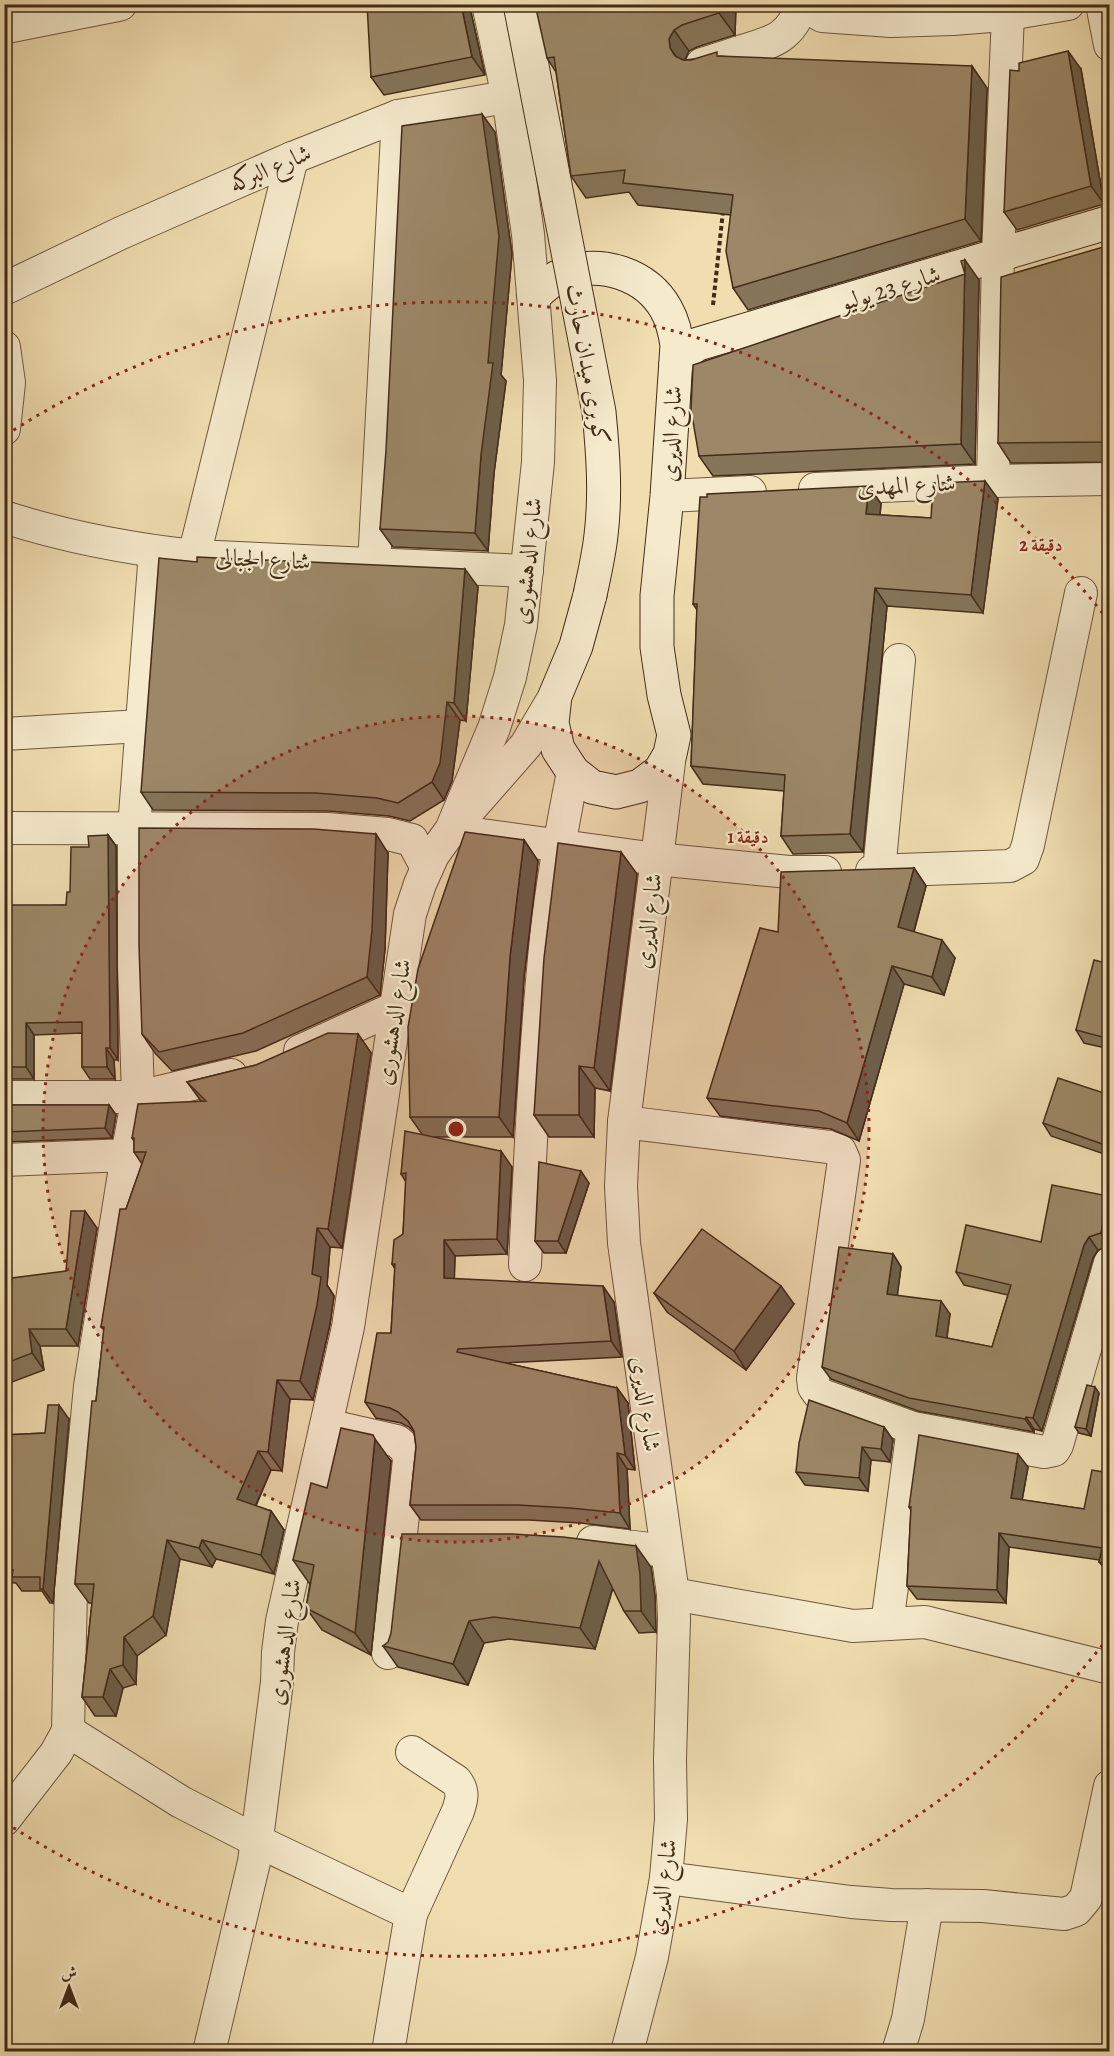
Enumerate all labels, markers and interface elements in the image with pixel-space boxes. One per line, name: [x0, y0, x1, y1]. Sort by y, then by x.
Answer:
street label: شارع البركه: [224, 136, 317, 203]
street label: شارع 23 يوليو: [834, 258, 945, 323]
street label: كوبرى ميدان حارث: [558, 281, 618, 447]
street label: شارع الديرى: [652, 385, 693, 483]
street label: شارع المهدى: [856, 466, 957, 508]
street label: شارع الدهشورى: [504, 496, 554, 626]
text: 2 دقيقة: [1019, 533, 1063, 557]
street label: شارع الجبالى: [214, 541, 311, 581]
text: 1 دقيقة: [727, 825, 769, 849]
street label: شارع الديرى: [626, 871, 674, 971]
street label: شارع الدهشورى: [367, 957, 423, 1088]
centre of rings: [446, 1119, 466, 1139]
street label: شارع الديرى: [619, 1354, 669, 1455]
street label: شارع الدهشورى: [259, 1577, 313, 1708]
street label: شارع الديرى: [639, 1837, 689, 1938]
north arrow: [39, 1957, 99, 2017]
text: ش: [61, 1962, 77, 1984]

